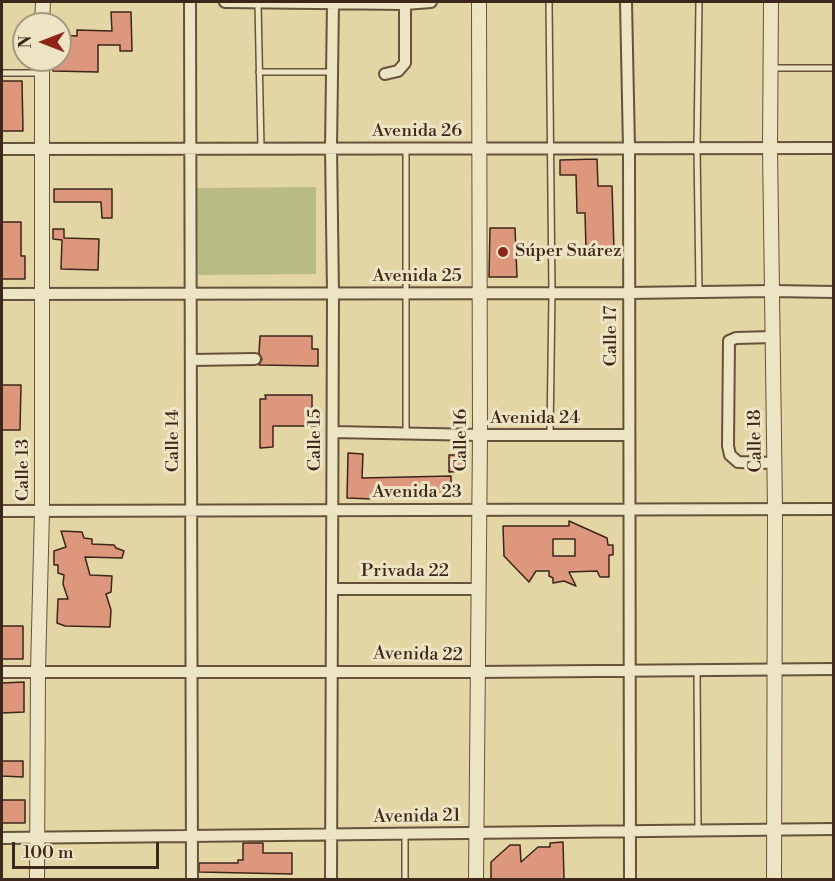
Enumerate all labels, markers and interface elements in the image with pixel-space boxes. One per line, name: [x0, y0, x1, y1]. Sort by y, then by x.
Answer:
north arrow: [12, 12, 72, 72]
text: N: [16, 36, 36, 48]
street label: Avenida 26: [372, 121, 462, 143]
place label: Súper Suárez: [515, 241, 622, 263]
marker: Súper Suárez: [496, 245, 510, 259]
street label: Avenida 25: [372, 266, 462, 288]
street label: Calle 17: [601, 306, 623, 366]
street label: Avenida 24: [490, 408, 580, 430]
street label: Calle 15: [305, 409, 327, 471]
street label: Calle 16: [451, 409, 473, 471]
street label: Calle 18: [745, 409, 767, 473]
street label: Calle 14: [163, 410, 185, 472]
street label: Calle 13: [13, 439, 35, 501]
street label: Avenida 23: [372, 482, 462, 504]
street label: Privada 22: [361, 561, 449, 583]
street label: Avenida 22: [373, 643, 463, 667]
street label: Avenida 21: [373, 805, 461, 829]
scale bar: [15, 830, 162, 868]
text: 100 m: [23, 841, 74, 864]

